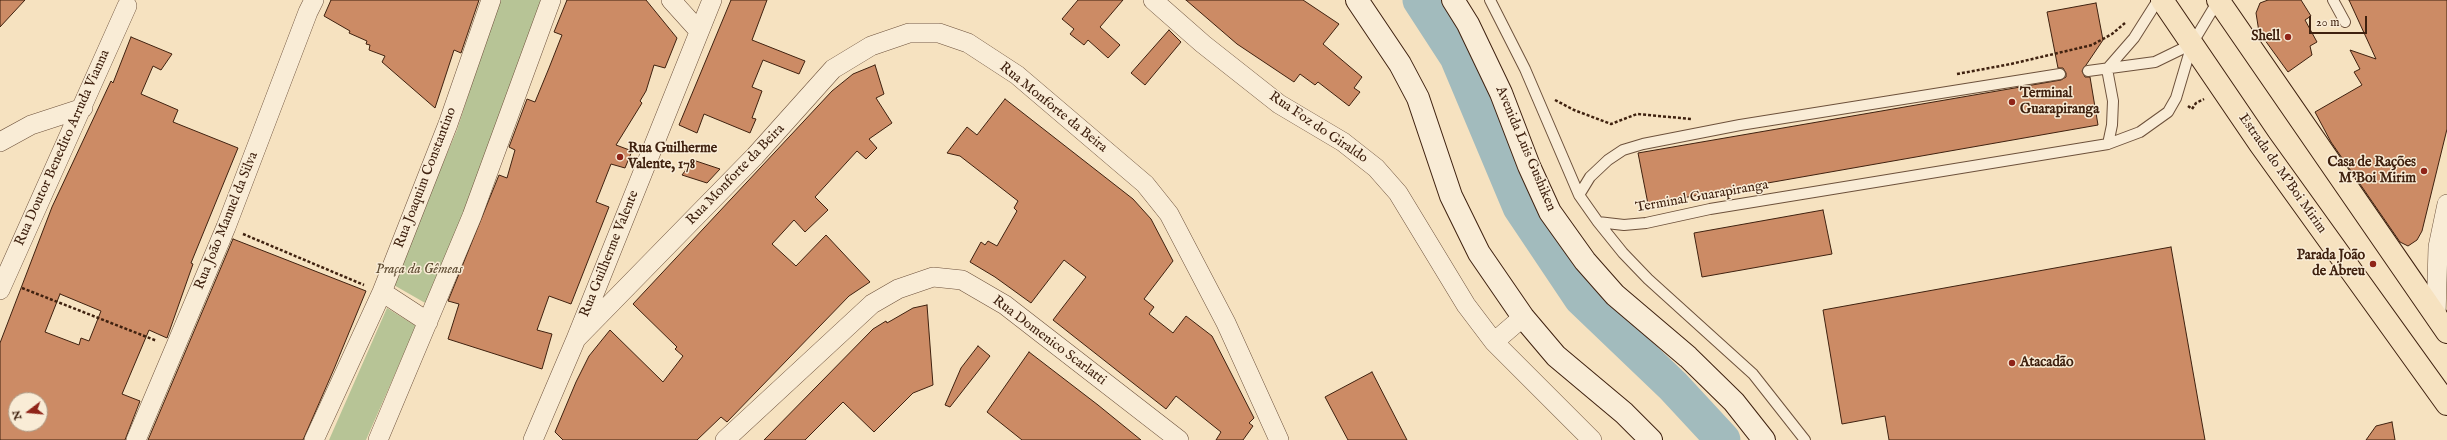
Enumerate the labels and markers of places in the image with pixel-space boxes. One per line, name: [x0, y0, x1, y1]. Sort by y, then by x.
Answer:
place label: Shell: [2251, 29, 2280, 45]
marker: Shell: [2283, 32, 2293, 42]
place label: Terminal Guarapiranga: [2020, 86, 2099, 118]
marker: Terminal Guarapiranga: [2007, 97, 2017, 107]
place label: Rua Guilherme Valente, 178: [628, 141, 717, 174]
marker: Rua Guilherme Valente, 178: [615, 152, 625, 162]
place label: Casa de Rações M'Boi Mirim: [2327, 155, 2416, 188]
marker: Casa de Rações M'Boi Mirim: [2419, 166, 2429, 176]
place label: Parada João de Abreu: [2297, 248, 2365, 280]
marker: Parada João de Abreu: [2368, 259, 2378, 269]
place label: Atacadão: [2020, 355, 2073, 371]
marker: Atacadão: [2007, 358, 2017, 368]

